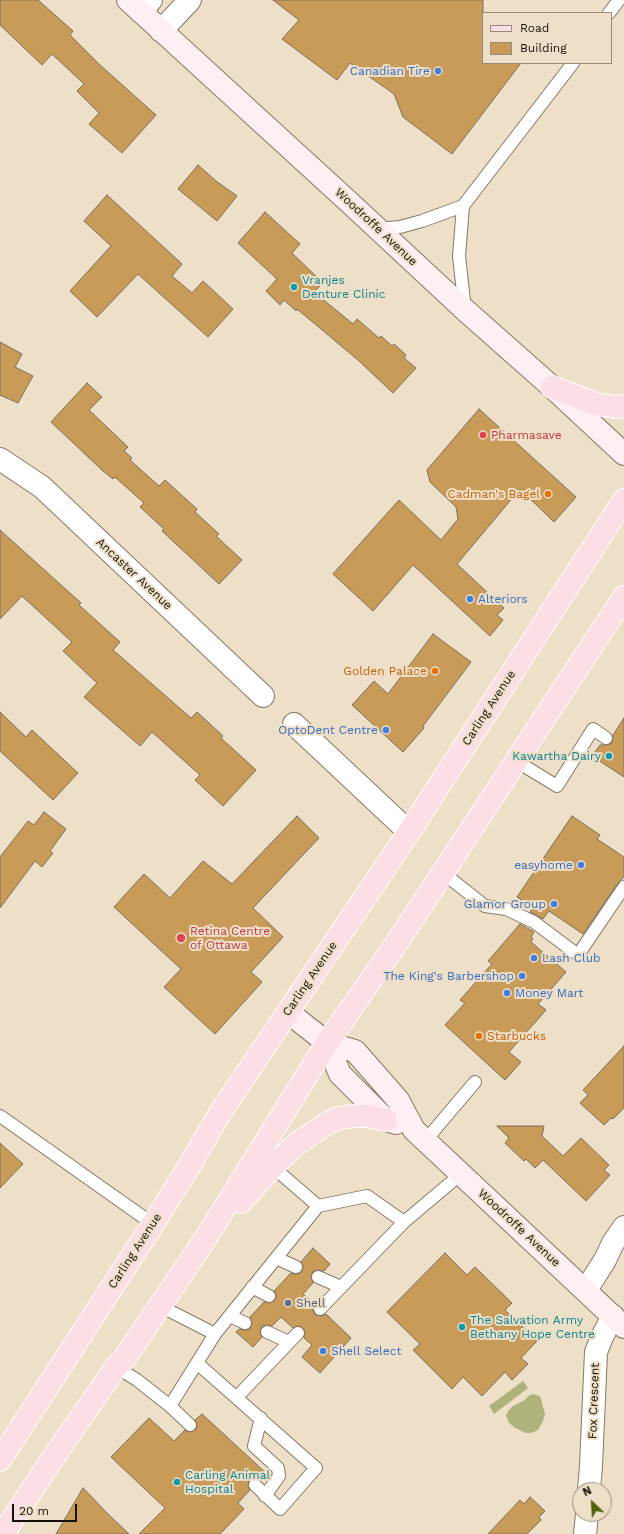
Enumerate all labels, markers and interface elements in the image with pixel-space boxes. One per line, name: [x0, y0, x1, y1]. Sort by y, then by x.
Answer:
legend: [482, 12, 612, 64]
text: Road: [520, 21, 549, 35]
text: Building: [520, 41, 567, 55]
place label: Canadian Tire: [350, 64, 430, 78]
marker: Canadian Tire: [433, 66, 443, 76]
street label: Woodroffe Avenue: [332, 185, 420, 269]
place label: Vranjes Denture Clinic: [302, 273, 386, 301]
marker: Vranjes Denture Clinic: [289, 282, 299, 292]
place label: Pharmasave: [491, 428, 562, 442]
marker: Pharmasave: [478, 430, 488, 440]
place label: Cadman's Bagel: [447, 487, 540, 501]
marker: Cadman's Bagel: [543, 489, 553, 499]
street label: Ancaster Avenue: [93, 535, 175, 613]
place label: Alteriors: [478, 592, 528, 606]
marker: Alteriors: [465, 594, 475, 604]
place label: Golden Palace: [343, 664, 427, 678]
marker: Golden Palace: [430, 666, 440, 676]
street label: Carling Avenue: [459, 668, 519, 748]
place label: OptoDent Centre: [278, 723, 378, 737]
marker: OptoDent Centre: [381, 725, 391, 735]
place label: Kawartha Dairy: [512, 749, 601, 763]
marker: Kawartha Dairy: [604, 751, 614, 761]
place label: easyhome: [514, 858, 573, 872]
marker: easyhome: [576, 860, 586, 870]
place label: Glamor Group: [464, 897, 546, 911]
marker: Glamor Group: [549, 899, 559, 909]
place label: Retina Centre of Ottawa: [190, 924, 270, 952]
marker: Retina Centre of Ottawa: [175, 932, 187, 944]
street label: Carling Avenue: [280, 939, 340, 1019]
place label: Lash Club: [542, 951, 601, 965]
marker: Lash Club: [529, 953, 539, 963]
place label: The King's Barbershop: [383, 969, 514, 983]
marker: The King's Barbershop: [517, 971, 527, 981]
place label: Money Mart: [515, 986, 583, 1000]
marker: Money Mart: [502, 988, 512, 998]
place label: Starbucks: [487, 1029, 546, 1043]
marker: Starbucks: [474, 1031, 484, 1041]
street label: Woodroffe Avenue: [475, 1186, 563, 1270]
street label: Carling Avenue: [105, 1211, 165, 1291]
place label: Shell: [296, 1296, 325, 1310]
marker: Shell: [283, 1298, 293, 1308]
place label: The Salvation Army Bethany Hope Centre: [470, 1313, 595, 1341]
marker: The Salvation Army Bethany Hope Centre: [457, 1322, 467, 1332]
place label: Shell Select: [331, 1344, 401, 1358]
marker: Shell Select: [318, 1346, 328, 1356]
street label: Fox Crescent: [585, 1363, 603, 1439]
place label: Carling Animal Hospital: [185, 1468, 270, 1496]
marker: Carling Animal Hospital: [172, 1477, 182, 1487]
north arrow: [572, 1482, 612, 1522]
text: N: [581, 1484, 594, 1499]
scale bar: [14, 1496, 79, 1522]
text: 20 m: [19, 1504, 49, 1518]

